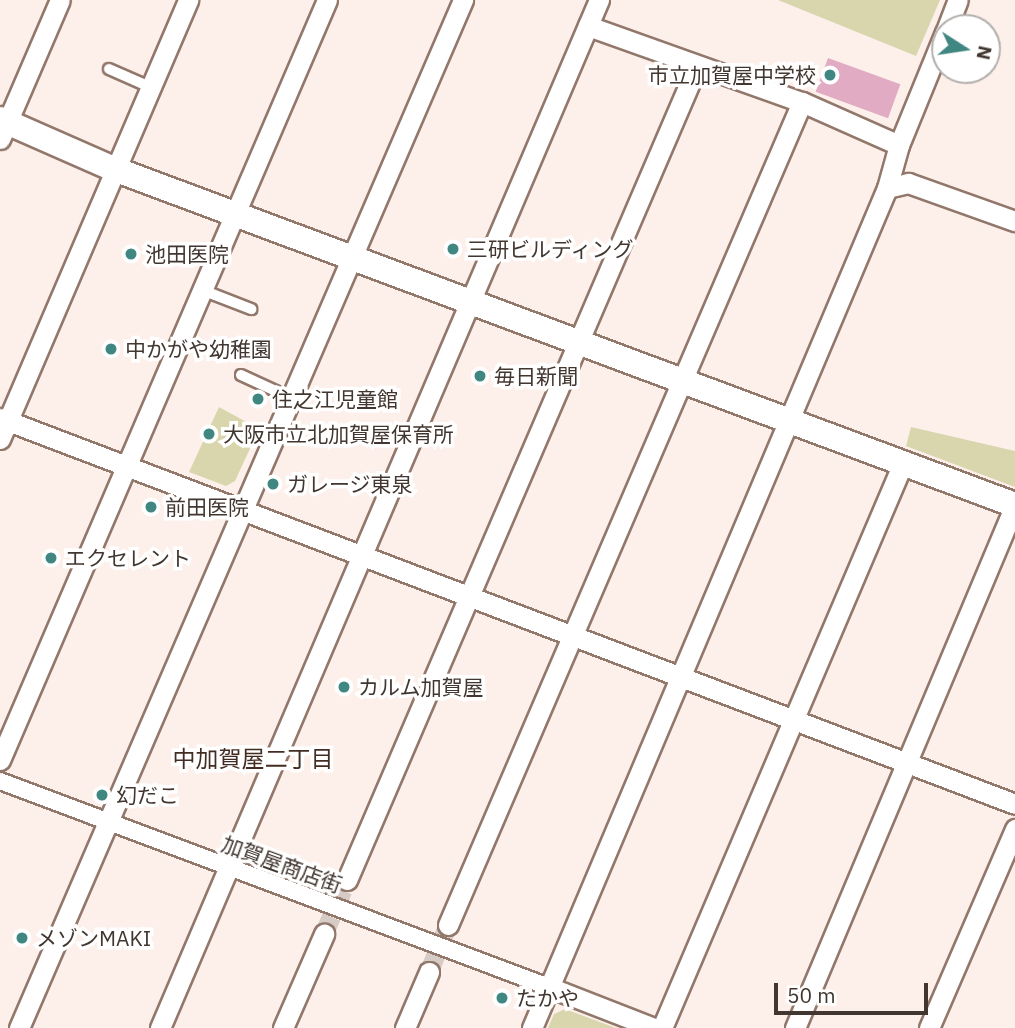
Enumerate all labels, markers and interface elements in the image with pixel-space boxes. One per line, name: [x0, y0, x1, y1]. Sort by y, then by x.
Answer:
north arrow: [931, 14, 1001, 84]
text: N: [971, 44, 998, 62]
place label: 市立加賀屋中学校: [648, 62, 816, 88]
marker: 市立加賀屋中学校: [822, 67, 838, 83]
place label: 三研ビルディング: [467, 236, 635, 262]
place label: 池田医院: [145, 241, 229, 267]
marker: 三研ビルディング: [445, 241, 461, 257]
marker: 池田医院: [123, 246, 139, 262]
place label: 中かがや幼稚園: [125, 336, 272, 362]
marker: 中かがや幼稚園: [103, 341, 119, 357]
place label: 毎日新聞: [494, 363, 578, 389]
marker: 毎日新聞: [472, 368, 488, 384]
place label: 住之江児童館: [272, 386, 398, 412]
marker: 住之江児童館: [250, 391, 266, 407]
place label: 大阪市立北加賀屋保育所: [223, 421, 454, 447]
marker: 大阪市立北加賀屋保育所: [201, 426, 217, 442]
place label: ガレージ東泉: [287, 471, 413, 497]
marker: ガレージ東泉: [265, 476, 281, 492]
place label: 前田医院: [165, 494, 249, 520]
marker: 前田医院: [143, 499, 159, 515]
place label: エクセレント: [65, 545, 191, 571]
marker: エクセレント: [43, 550, 59, 566]
place label: カルム加賀屋: [358, 674, 484, 700]
marker: カルム加賀屋: [336, 679, 352, 695]
district label: 中加賀屋二丁目: [173, 744, 333, 772]
place label: 幻だこ: [116, 782, 179, 808]
marker: 幻だこ: [94, 787, 110, 803]
street label: 加賀屋商店街: [218, 831, 346, 897]
place label: メゾンMAKI: [36, 925, 151, 951]
marker: メゾンMAKI: [14, 930, 30, 946]
scale bar: [777, 968, 931, 1012]
text: 50 m: [787, 981, 836, 1009]
place label: たかや: [516, 985, 579, 1011]
marker: たかや: [494, 990, 510, 1006]

